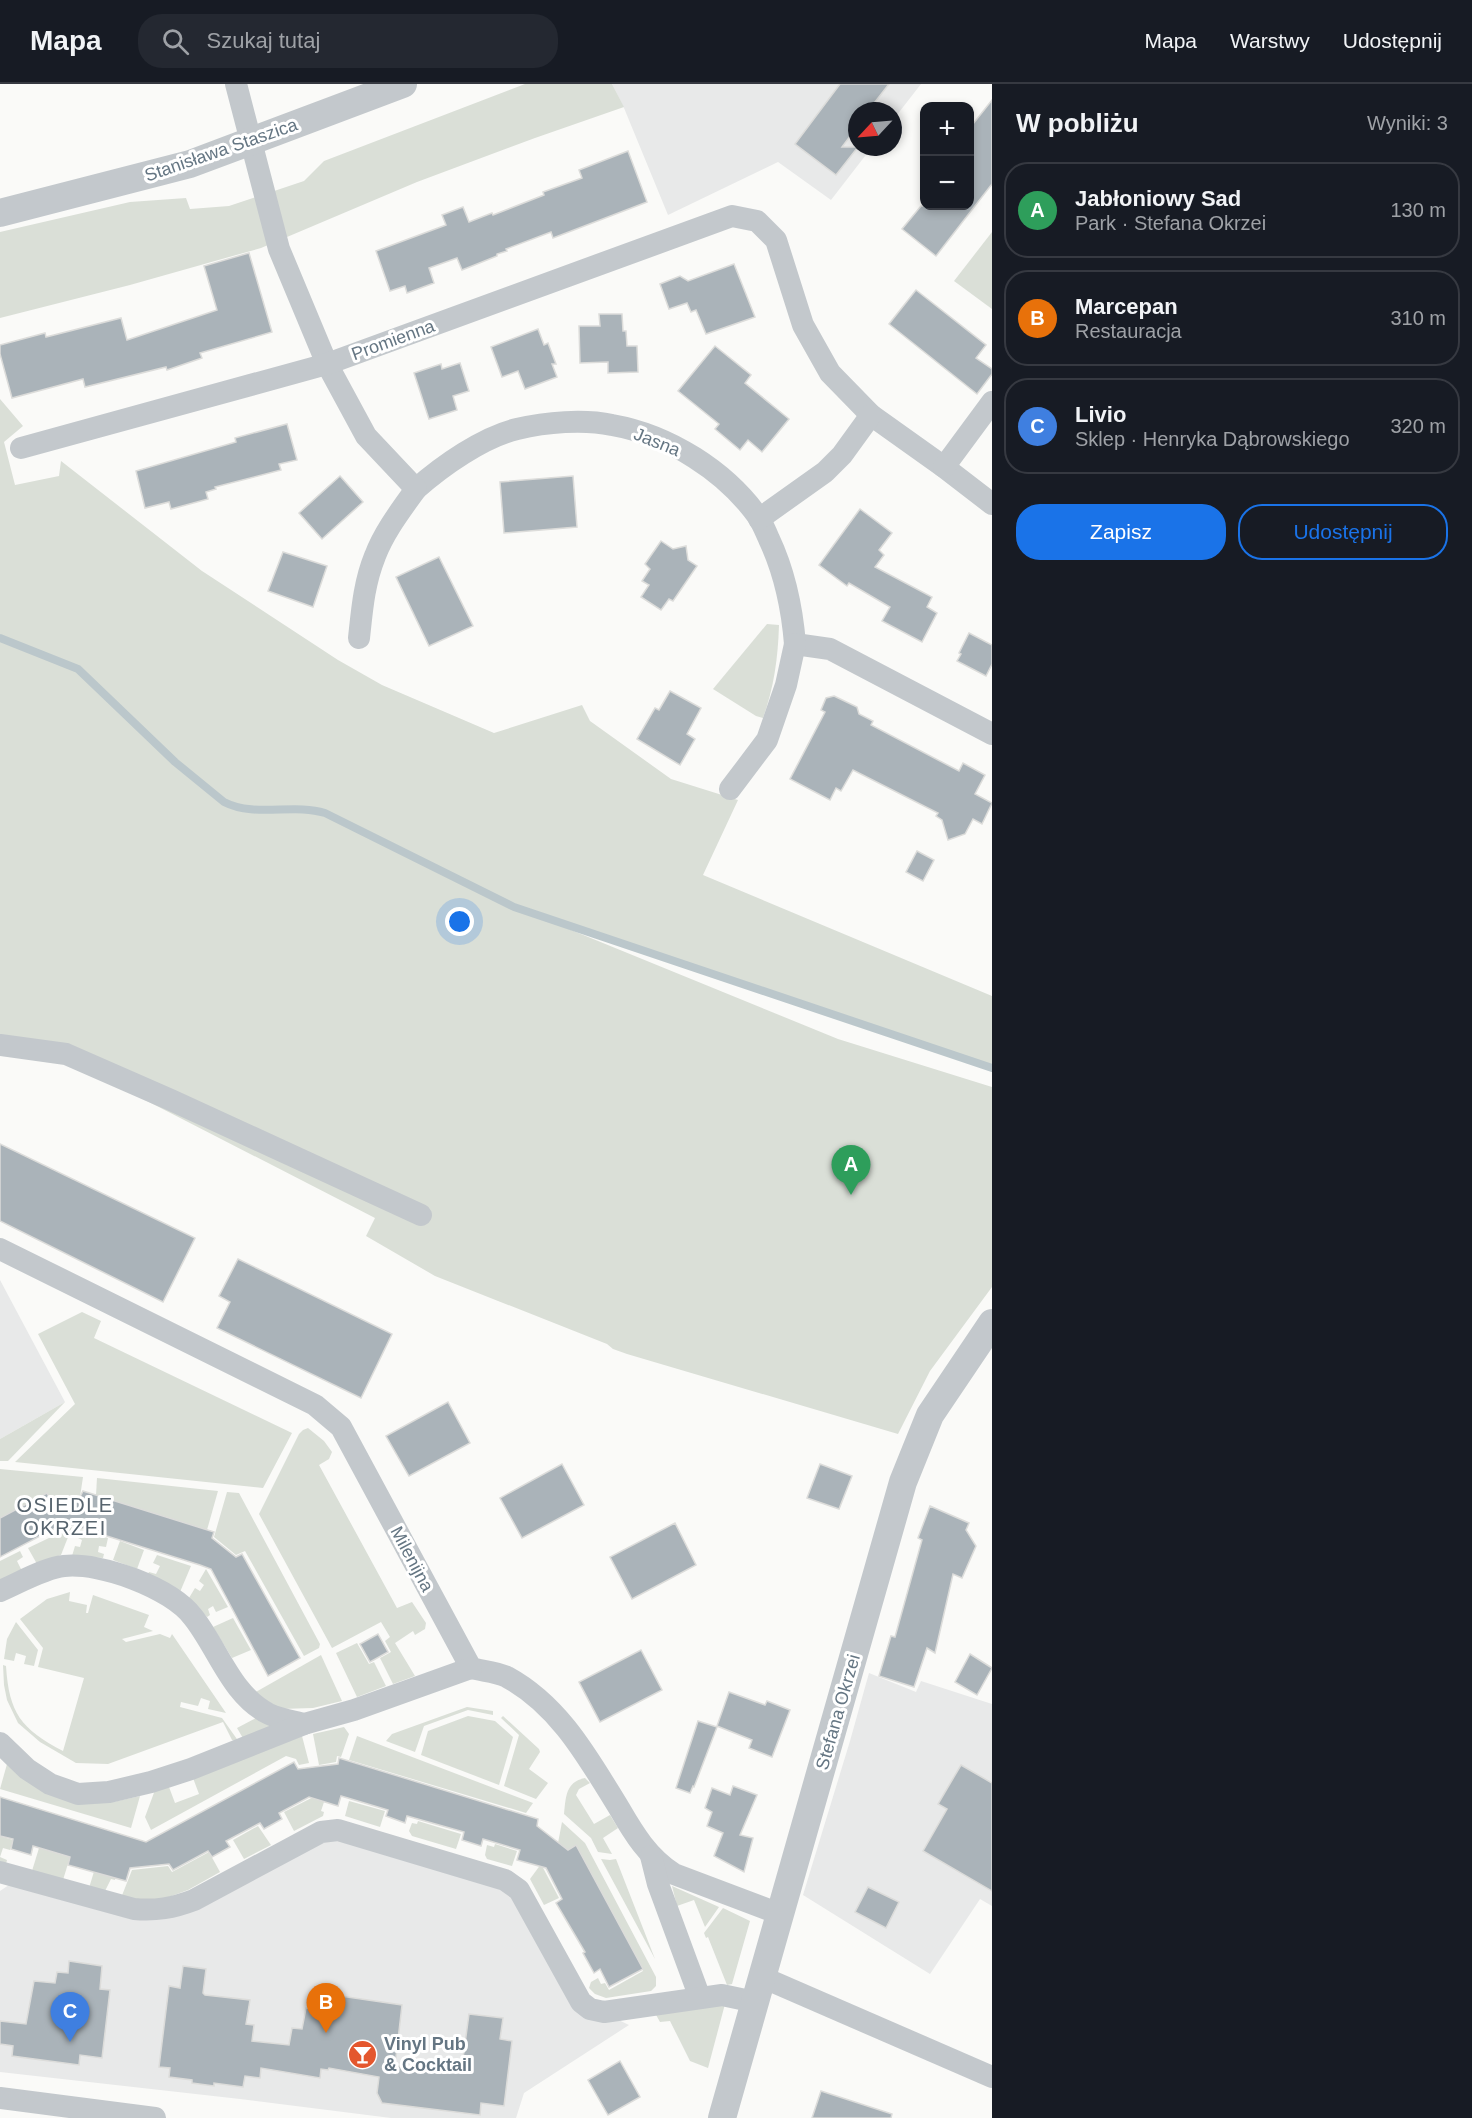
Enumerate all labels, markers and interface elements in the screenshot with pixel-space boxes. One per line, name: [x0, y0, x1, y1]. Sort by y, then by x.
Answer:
search box: [138, 14, 558, 68]
text: Mapa: [30, 25, 102, 56]
icon: search: [159, 25, 192, 58]
text: Szukaj tutaj: [207, 28, 320, 53]
text: Mapa: [1145, 29, 1197, 52]
text: Warstwy: [1230, 29, 1310, 52]
text: Udostępnij: [1343, 29, 1442, 52]
north arrow: [848, 102, 902, 156]
map controls: [920, 102, 974, 210]
button: +: [920, 102, 974, 156]
text: W pobliżu: [1016, 108, 1139, 138]
text: Wyniki: 3: [1367, 112, 1448, 134]
street label: Stanisława Staszica: [142, 114, 301, 186]
button: −: [920, 156, 974, 210]
text: Jabłoniowy Sad: [1075, 186, 1241, 211]
text: A: [1030, 199, 1045, 221]
text: 130 m: [1390, 199, 1446, 221]
text: Park · Stefana Okrzei: [1075, 212, 1266, 234]
text: Marcepan: [1075, 294, 1178, 319]
text: B: [1030, 307, 1045, 329]
text: 310 m: [1390, 307, 1446, 329]
street label: Promienna: [349, 315, 438, 364]
text: Restauracja: [1075, 320, 1182, 342]
text: Livio: [1075, 402, 1126, 427]
text: C: [1030, 415, 1045, 437]
text: 320 m: [1390, 415, 1446, 437]
street label: Jasna: [631, 424, 684, 461]
text: Sklep · Henryka Dąbrowskiego: [1075, 428, 1350, 450]
button: Zapisz: [1016, 504, 1226, 560]
button: Udostępnij: [1238, 504, 1448, 560]
your location: [445, 907, 474, 936]
pin: A: [832, 1146, 870, 1195]
district label: OSIEDLE OKRZEI: [16, 1494, 114, 1539]
street label: Milenijna: [386, 1523, 438, 1596]
street label: Stefana Okrzei: [812, 1652, 864, 1772]
pin: B: [306, 1984, 346, 2033]
pin: C: [50, 1992, 90, 2042]
place label: Vinyl Pub & Cocktail: [384, 2034, 472, 2075]
bar icon: Vinyl Pub & Cocktail: [347, 2038, 379, 2070]

